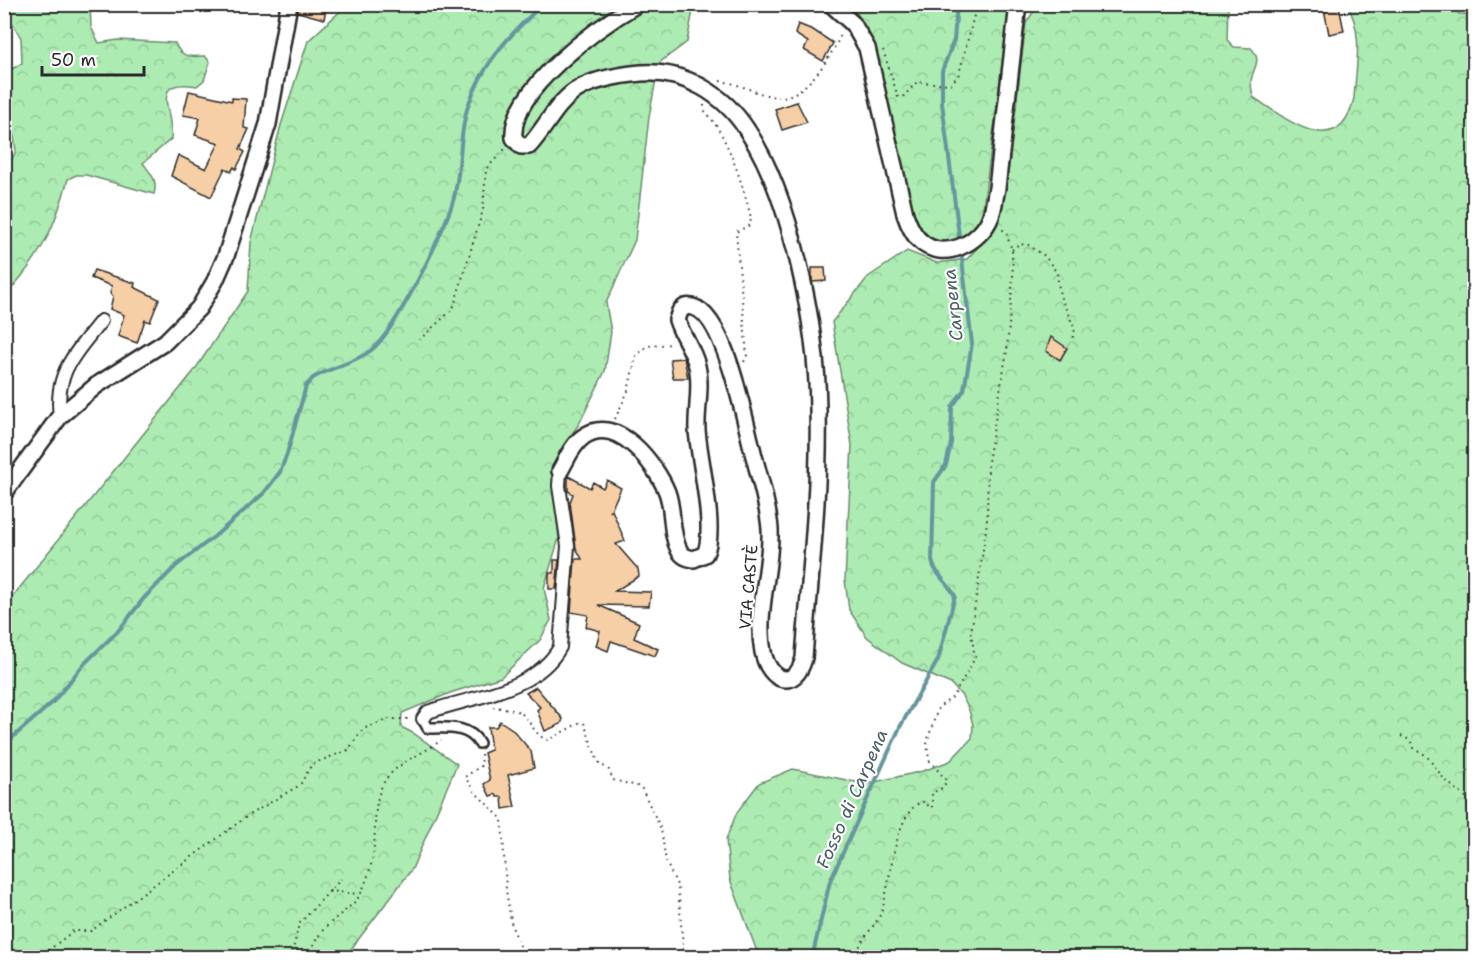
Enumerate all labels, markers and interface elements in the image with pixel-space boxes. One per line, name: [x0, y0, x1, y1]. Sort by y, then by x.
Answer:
scale bar: [42, 39, 144, 77]
text: 50 m: [51, 48, 96, 72]
water label: Carpena: [937, 268, 969, 342]
street label: VIA CASTÈ: [734, 544, 763, 630]
water label: Fosso di Carpena: [810, 725, 894, 873]

